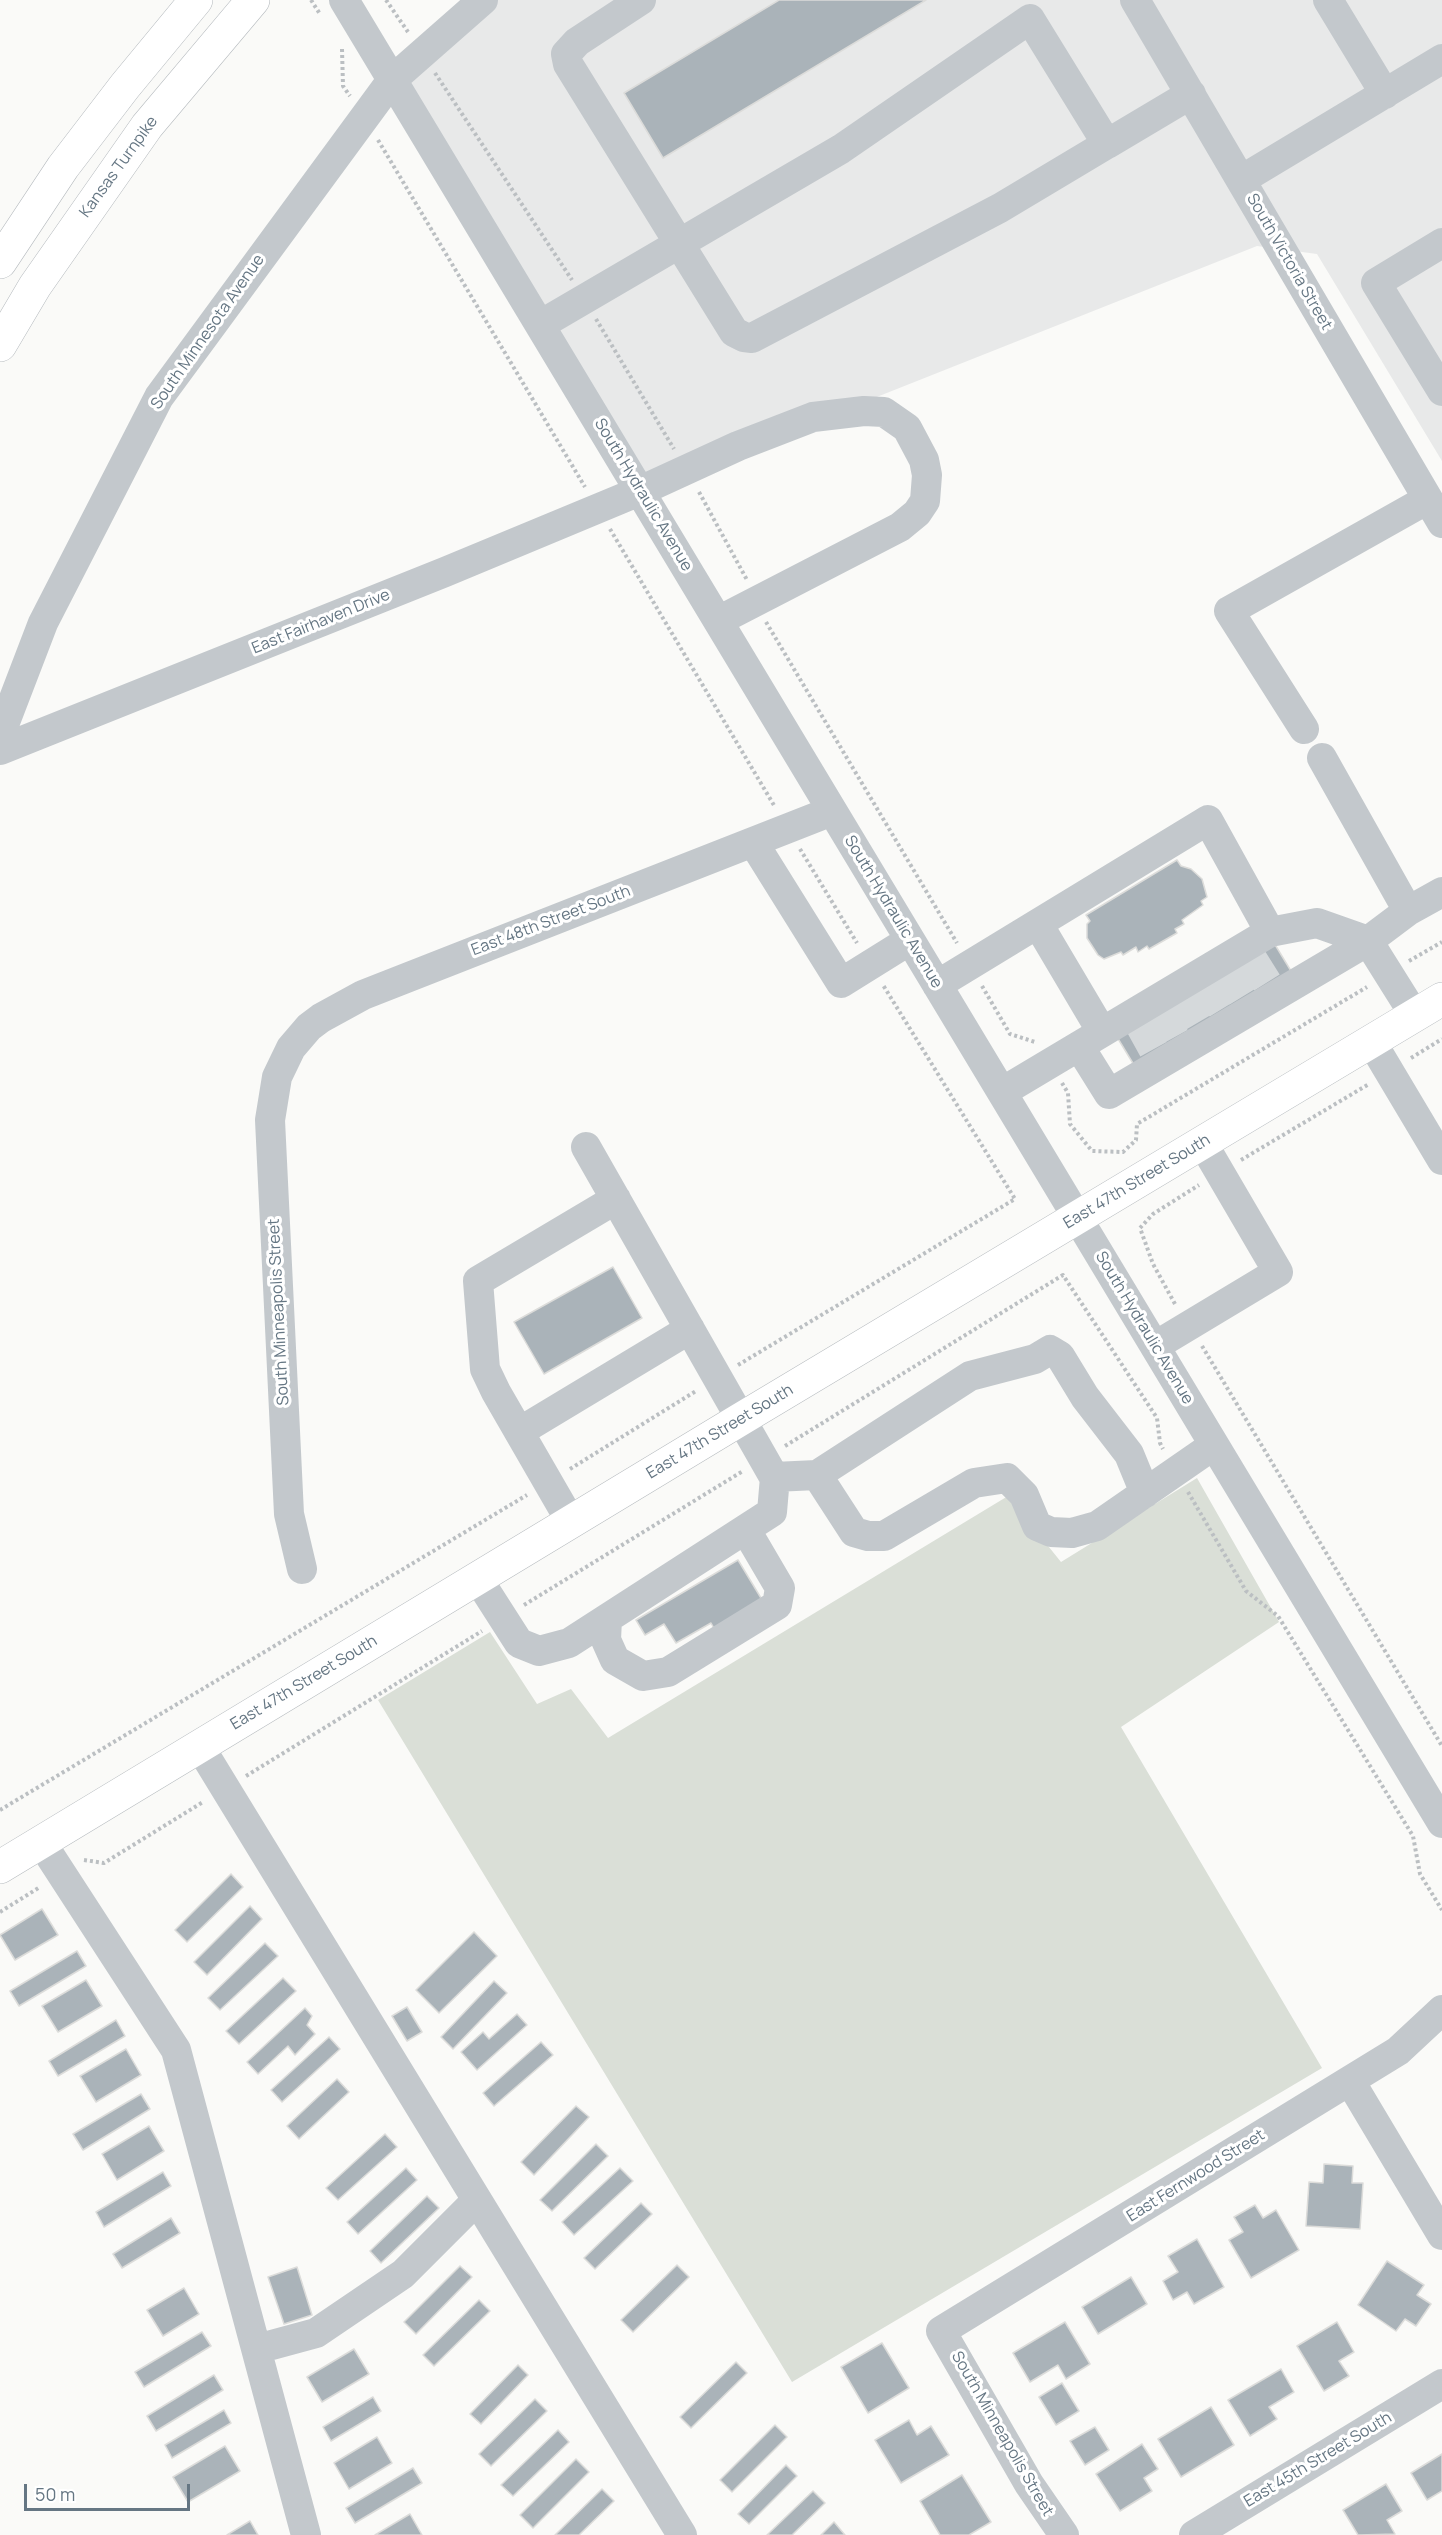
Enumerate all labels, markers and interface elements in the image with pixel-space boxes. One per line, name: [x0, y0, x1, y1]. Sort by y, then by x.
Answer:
street label: Kansas Turnpike: [76, 113, 162, 221]
street label: South Victoria Street: [1242, 191, 1336, 333]
street label: South Minnesota Avenue: [147, 251, 269, 413]
street label: South Hydraulic Avenue: [590, 415, 696, 575]
street label: East Fairhaven Drive: [249, 586, 393, 658]
street label: South Hydraulic Avenue: [840, 832, 946, 992]
street label: East 48th Street South: [469, 882, 633, 960]
street label: East 47th Street South: [1060, 1131, 1214, 1233]
street label: South Minneapolis Street: [265, 1218, 293, 1406]
street label: South Hydraulic Avenue: [1091, 1248, 1197, 1408]
street label: East 47th Street South: [643, 1381, 797, 1483]
street label: East 47th Street South: [227, 1632, 381, 1734]
street label: East Fernwood Street: [1123, 2126, 1269, 2226]
street label: South Minneapolis Street: [947, 2348, 1057, 2520]
street label: East 45th Street South: [1241, 2408, 1395, 2512]
scale bar: [27, 2472, 194, 2510]
text: 50 m: [35, 2482, 75, 2506]

